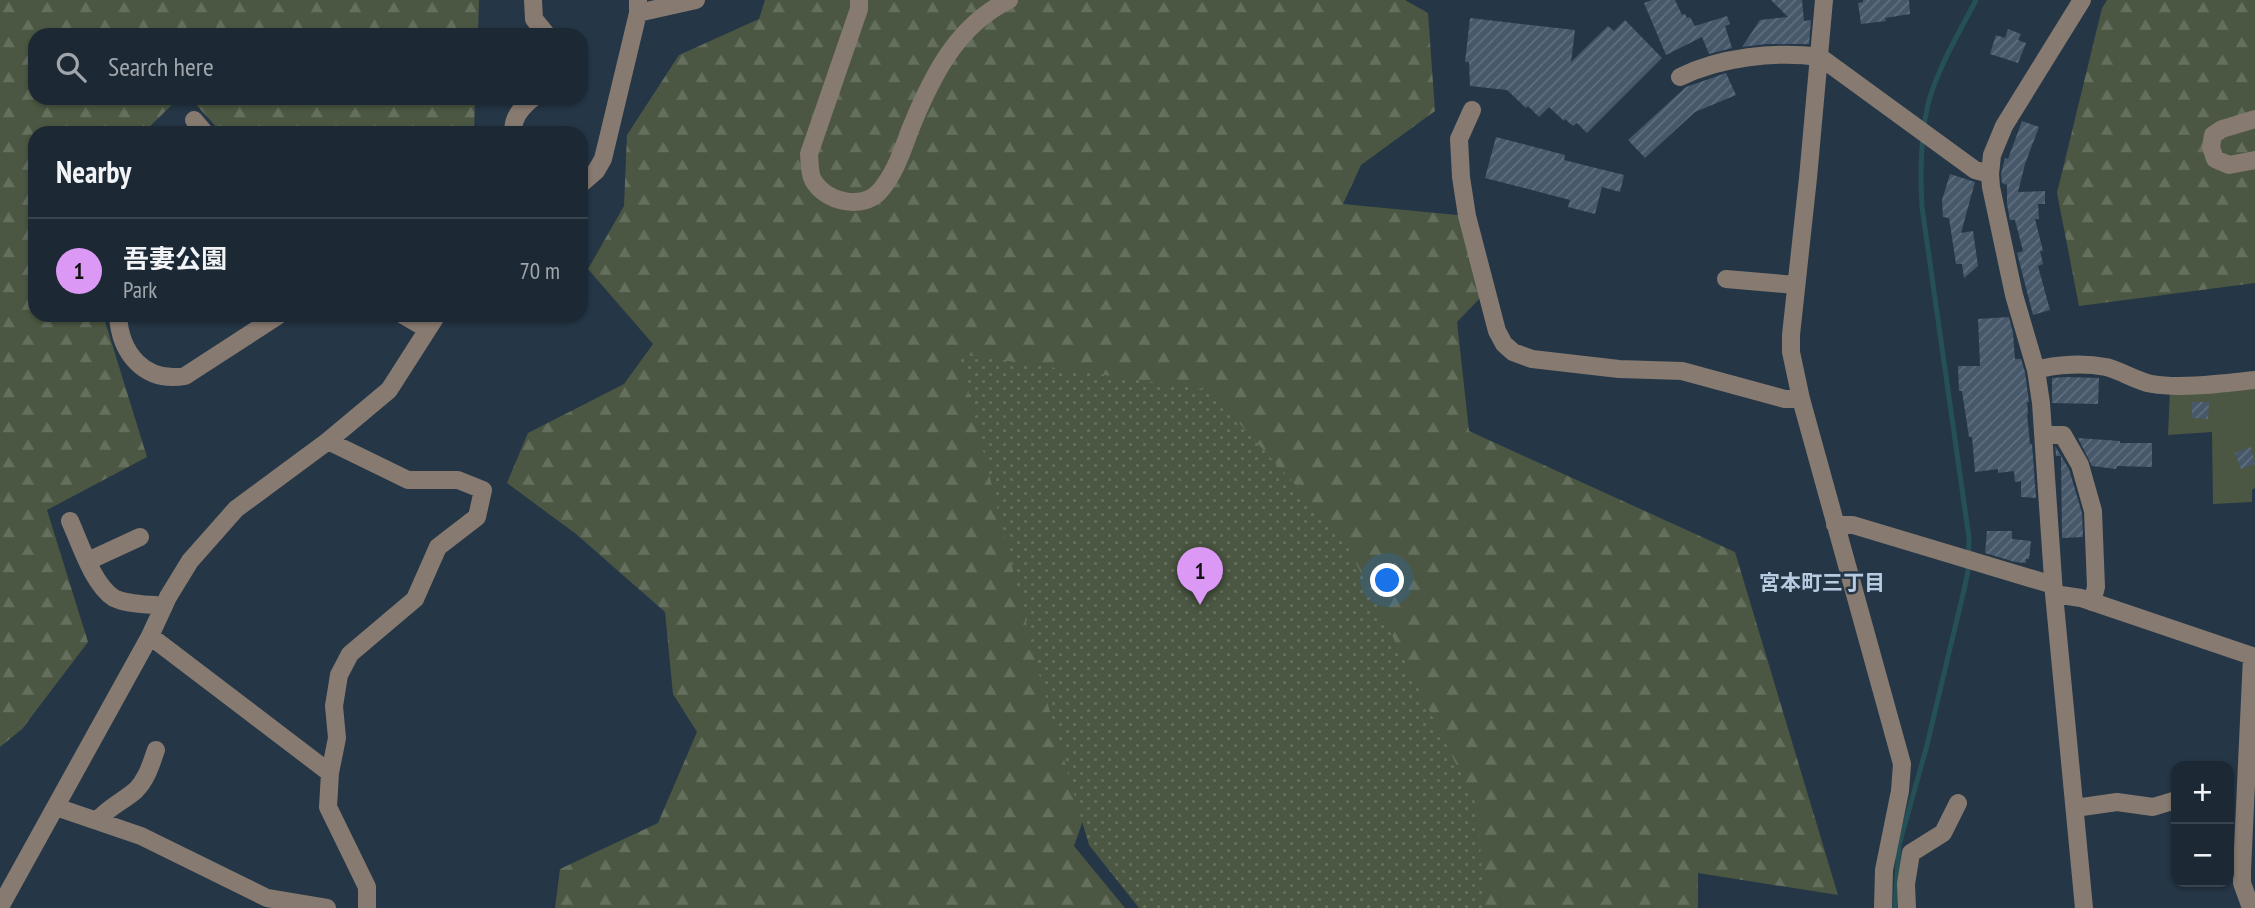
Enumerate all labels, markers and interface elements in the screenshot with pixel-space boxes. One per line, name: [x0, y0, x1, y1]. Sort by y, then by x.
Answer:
search box: [28, 28, 588, 105]
icon: search: [52, 48, 90, 86]
text: Search here: [108, 50, 214, 83]
text: Nearby: [56, 152, 131, 191]
text: 吾妻公園: [123, 242, 227, 275]
text: 1: [74, 256, 85, 285]
text: 70 m: [519, 256, 560, 285]
text: Park: [123, 275, 157, 304]
pin: 1: [1177, 547, 1223, 605]
your location: [1370, 563, 1404, 597]
district label: 宮本町三丁目: [1759, 569, 1885, 596]
map controls: [2171, 761, 2234, 887]
button: +: [2171, 761, 2234, 824]
button: −: [2171, 824, 2234, 887]

